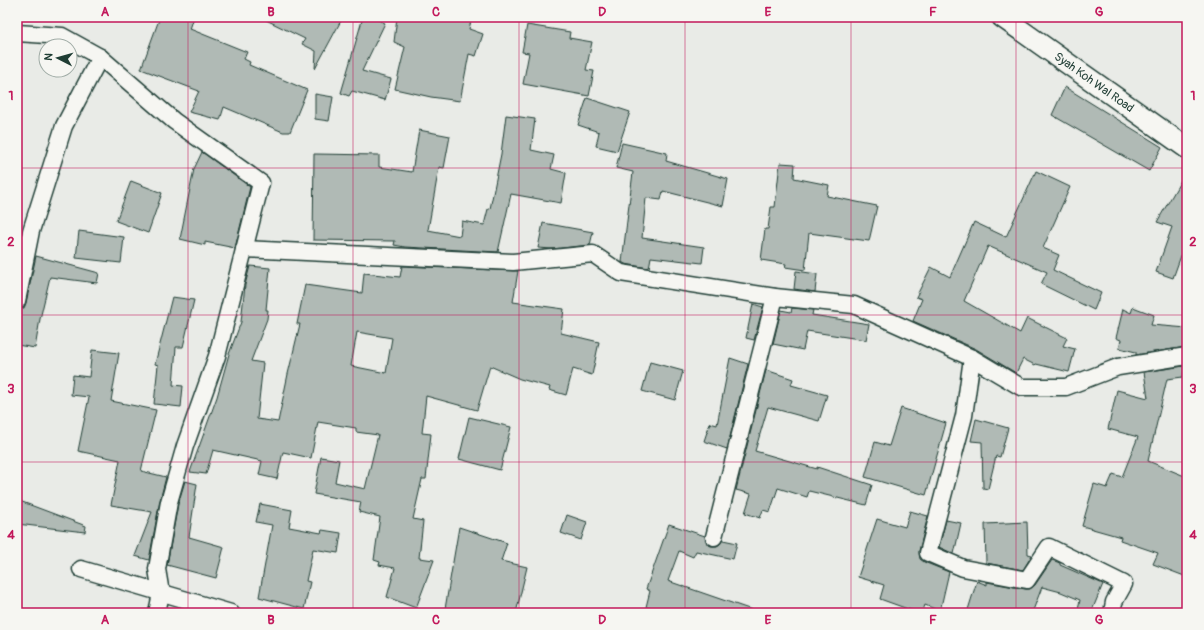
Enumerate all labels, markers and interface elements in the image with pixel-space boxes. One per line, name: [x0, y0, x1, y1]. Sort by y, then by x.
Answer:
text: A: [101, 4, 110, 20]
text: B: [267, 4, 275, 20]
text: C: [432, 4, 440, 20]
text: D: [598, 4, 606, 20]
text: E: [765, 4, 772, 20]
text: F: [929, 4, 937, 20]
text: G: [1095, 4, 1104, 20]
north arrow: [38, 38, 78, 78]
street label: Syah Koh Wal Road: [1051, 49, 1137, 116]
text: N: [42, 52, 55, 61]
text: 1: [8, 88, 14, 104]
text: 1: [1190, 88, 1196, 104]
text: 2: [7, 234, 15, 250]
text: 2: [1189, 234, 1197, 250]
text: 3: [7, 381, 15, 397]
text: 3: [1189, 381, 1197, 397]
text: 4: [7, 527, 15, 543]
text: 4: [1189, 527, 1197, 543]
text: A: [101, 612, 110, 628]
text: B: [267, 612, 275, 628]
text: C: [432, 612, 440, 628]
text: D: [598, 612, 606, 628]
text: E: [765, 612, 772, 628]
text: F: [929, 612, 937, 628]
text: G: [1095, 612, 1104, 628]

